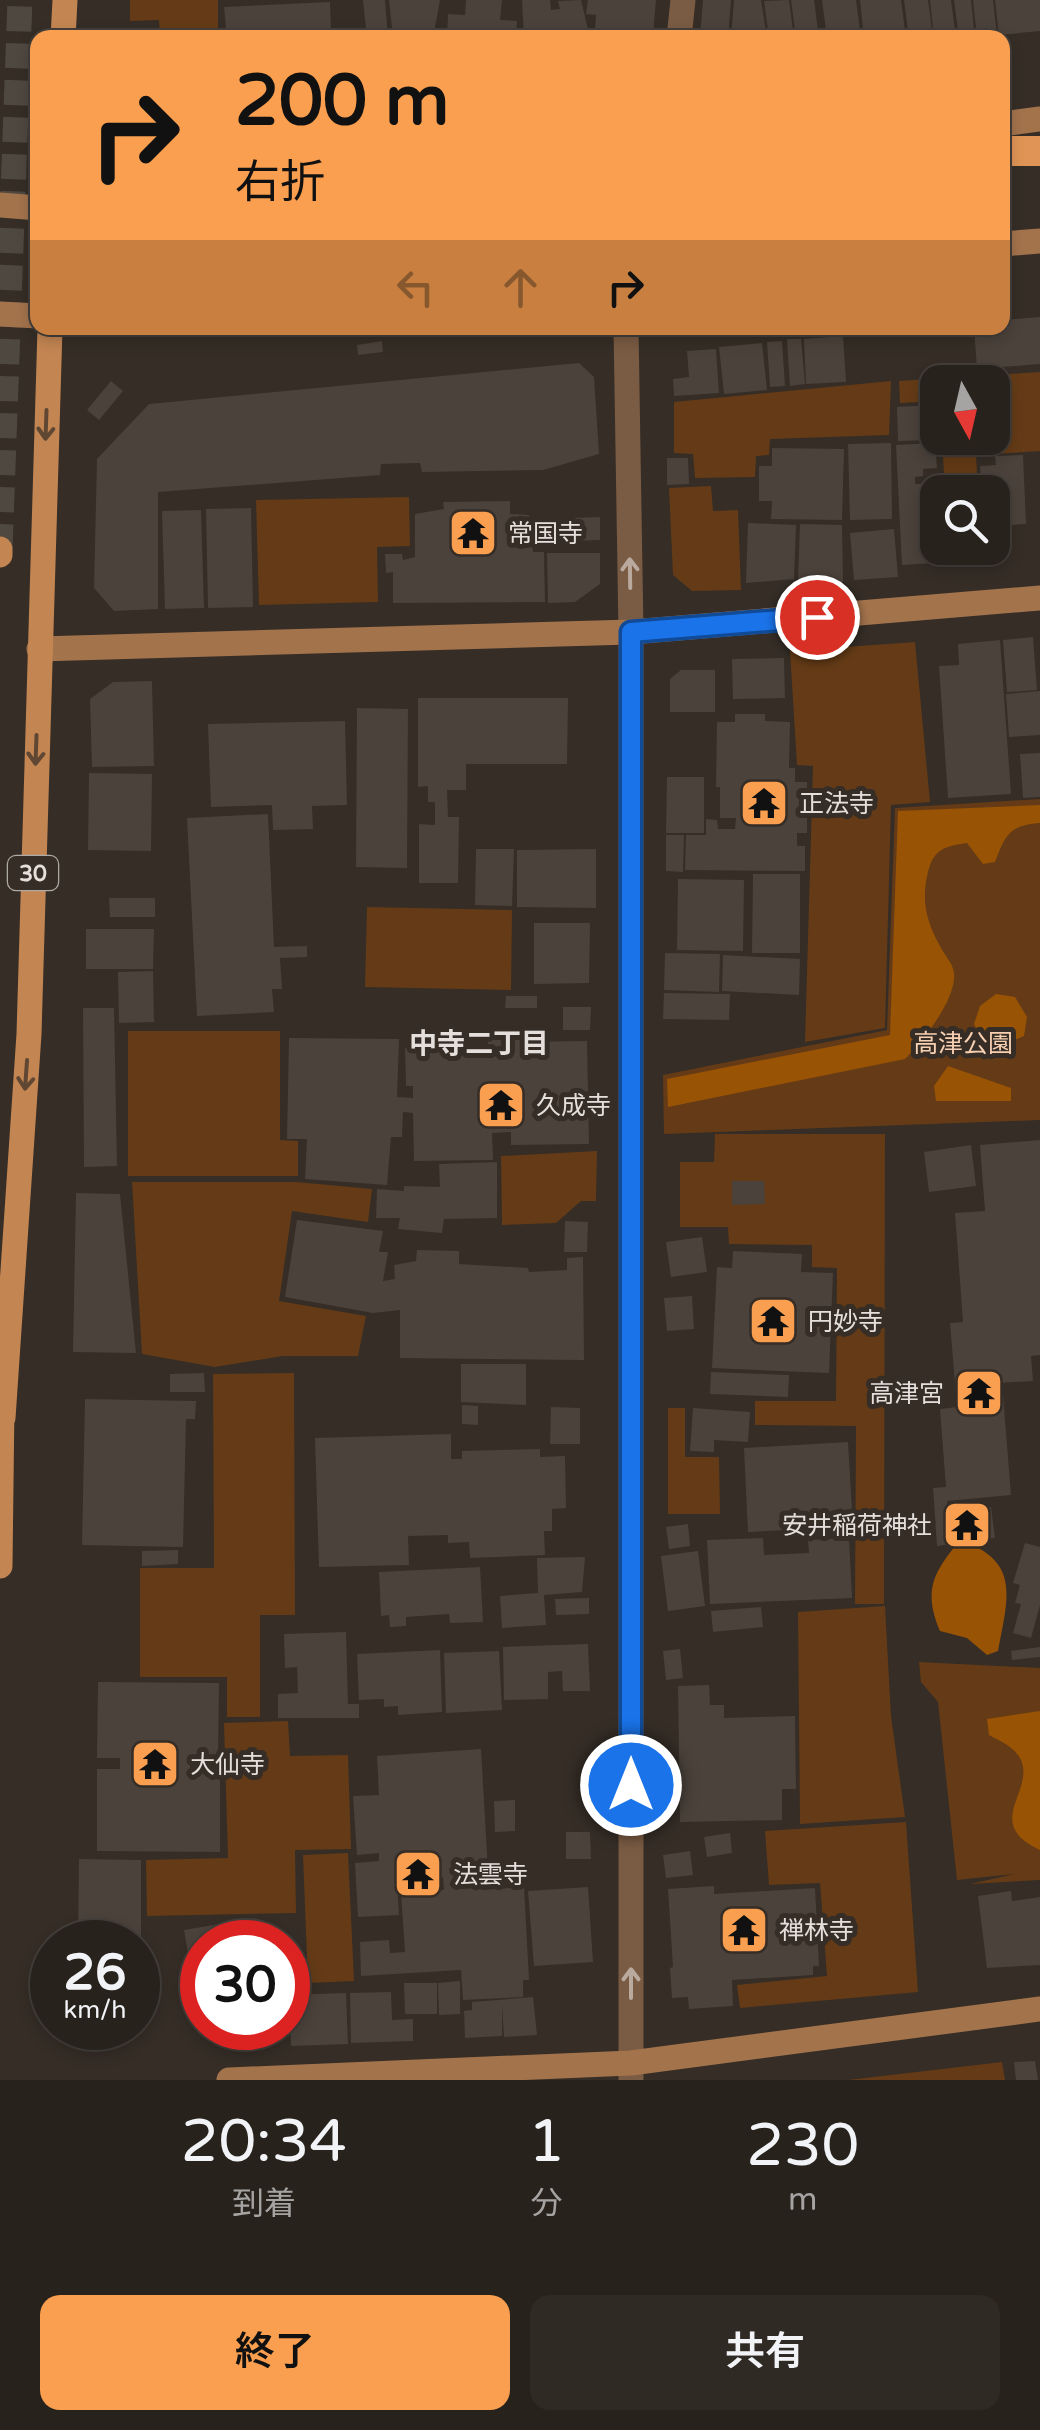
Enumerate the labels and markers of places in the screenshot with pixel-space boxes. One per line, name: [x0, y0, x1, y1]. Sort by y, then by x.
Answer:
temple icon: 常国寺: [447, 507, 499, 559]
place label: 常国寺: [508, 519, 583, 549]
pin: [775, 575, 860, 660]
temple icon: 正法寺: [738, 777, 790, 829]
place label: 正法寺: [799, 789, 874, 819]
temple icon: 久成寺: [475, 1079, 527, 1131]
place label: 久成寺: [536, 1091, 611, 1121]
temple icon: 円妙寺: [747, 1295, 799, 1347]
place label: 円妙寺: [808, 1307, 883, 1337]
temple icon: 高津宮: [953, 1367, 1005, 1419]
place label: 高津宮: [869, 1379, 944, 1409]
temple icon: 安井稲荷神社: [941, 1499, 993, 1551]
place label: 安井稲荷神社: [782, 1511, 932, 1541]
temple icon: 大仙寺: [129, 1738, 181, 1790]
place label: 大仙寺: [190, 1750, 265, 1780]
temple icon: 法雲寺: [392, 1848, 444, 1900]
place label: 法雲寺: [453, 1860, 528, 1890]
temple icon: 禅林寺: [718, 1904, 770, 1956]
place label: 禅林寺: [779, 1916, 854, 1946]

